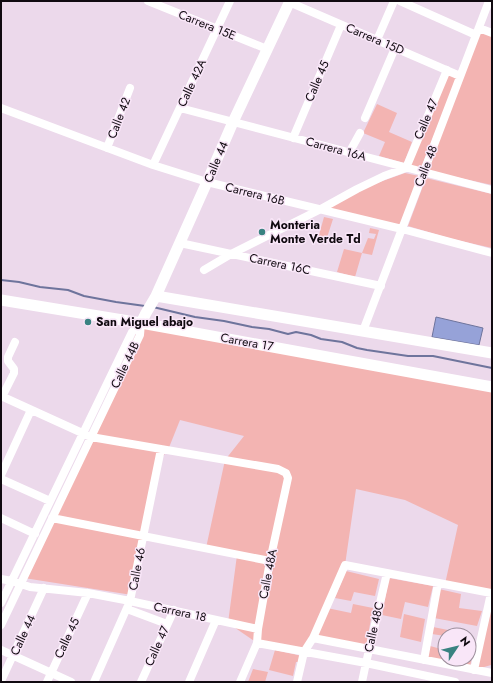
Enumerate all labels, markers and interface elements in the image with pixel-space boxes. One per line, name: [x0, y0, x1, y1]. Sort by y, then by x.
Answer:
street label: Carrera 15E: [176, 5, 238, 45]
street label: Carrera 15D: [343, 19, 407, 59]
street label: Calle 42A: [173, 56, 211, 110]
street label: Calle 45: [300, 57, 334, 104]
street label: Calle 42: [103, 94, 135, 141]
street label: Calle 47: [409, 95, 443, 142]
street label: Carrera 16A: [304, 132, 368, 166]
street label: Calle 44: [199, 139, 233, 185]
street label: Calle 48: [410, 143, 442, 189]
street label: Carrera 16B: [223, 178, 287, 210]
place label: Monteria Monte Verde Td: [270, 216, 361, 248]
marker: Monteria Monte Verde Td: [257, 227, 267, 237]
street label: Carrera 16C: [248, 249, 312, 279]
place label: San Miguel abajo: [96, 313, 193, 331]
marker: San Miguel abajo: [83, 317, 93, 327]
street label: Carrera 17: [219, 328, 276, 356]
street label: Calle 44B: [106, 338, 144, 391]
street label: Calle 46: [124, 546, 150, 592]
street label: Calle 48A: [254, 547, 282, 601]
street label: Carrera 18: [152, 598, 208, 626]
street label: Calle 48C: [359, 600, 389, 654]
street label: Calle 44: [6, 612, 40, 658]
street label: Calle 45: [50, 614, 84, 661]
street label: Calle 47: [140, 622, 174, 669]
north arrow: [437, 627, 477, 667]
text: N: [456, 633, 474, 649]

